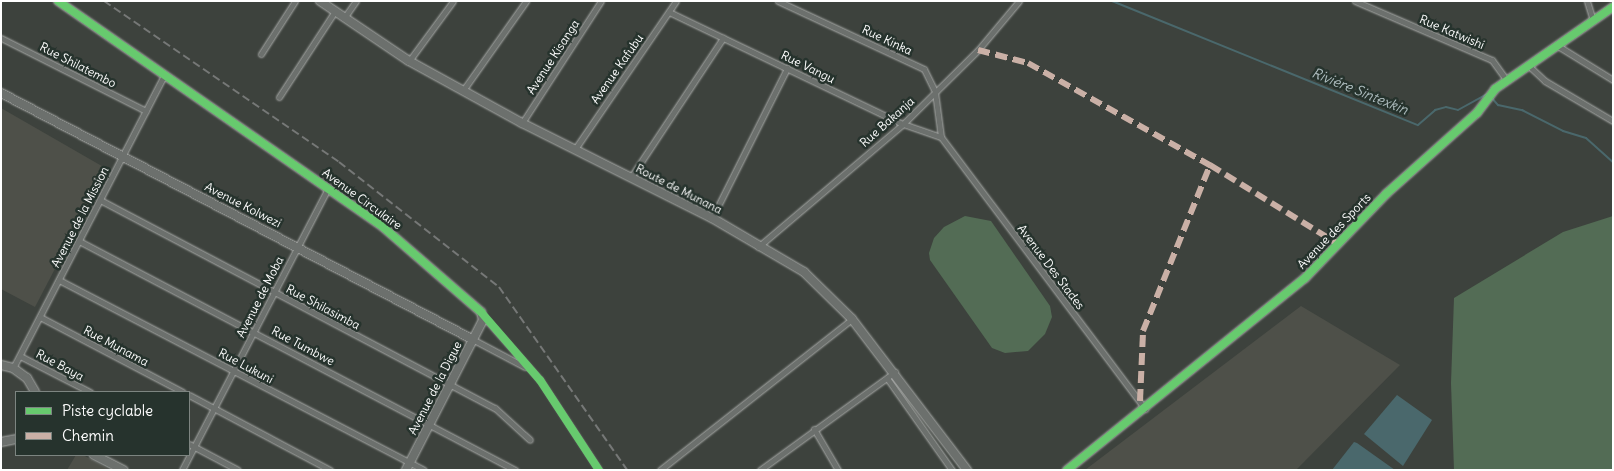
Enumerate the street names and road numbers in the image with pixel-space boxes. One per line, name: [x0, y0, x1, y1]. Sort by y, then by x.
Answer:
street label: Rue Katwishi: [1417, 12, 1487, 52]
street label: Avenue Kisanga: [524, 17, 582, 97]
street label: Rue Kinka: [860, 22, 914, 58]
street label: Avenue Kafubu: [588, 31, 646, 107]
street label: Rue Shilatembo: [37, 40, 119, 90]
street label: Rue Vangu: [779, 48, 837, 86]
street label: Rue Bakanja: [857, 94, 917, 150]
street label: Route de Munana: [633, 161, 725, 217]
street label: Avenue de la Mission: [48, 164, 112, 270]
street label: Avenue Circulaire: [319, 165, 405, 233]
street label: Avenue Kolwezi: [202, 179, 284, 231]
street label: Avenue des Sports: [1294, 190, 1374, 272]
street label: Avenue Des Stades: [1014, 222, 1088, 312]
street label: Avenue de Moba: [233, 254, 287, 340]
street label: Rue Shilasimba: [284, 281, 362, 333]
street label: Rue Munama: [81, 323, 151, 369]
street label: Rue Tumbwe: [269, 323, 337, 369]
street label: Avenue de la Digue: [405, 339, 465, 437]
street label: Rue Baya: [34, 346, 86, 384]
street label: Rue Lukuni: [216, 346, 276, 386]

